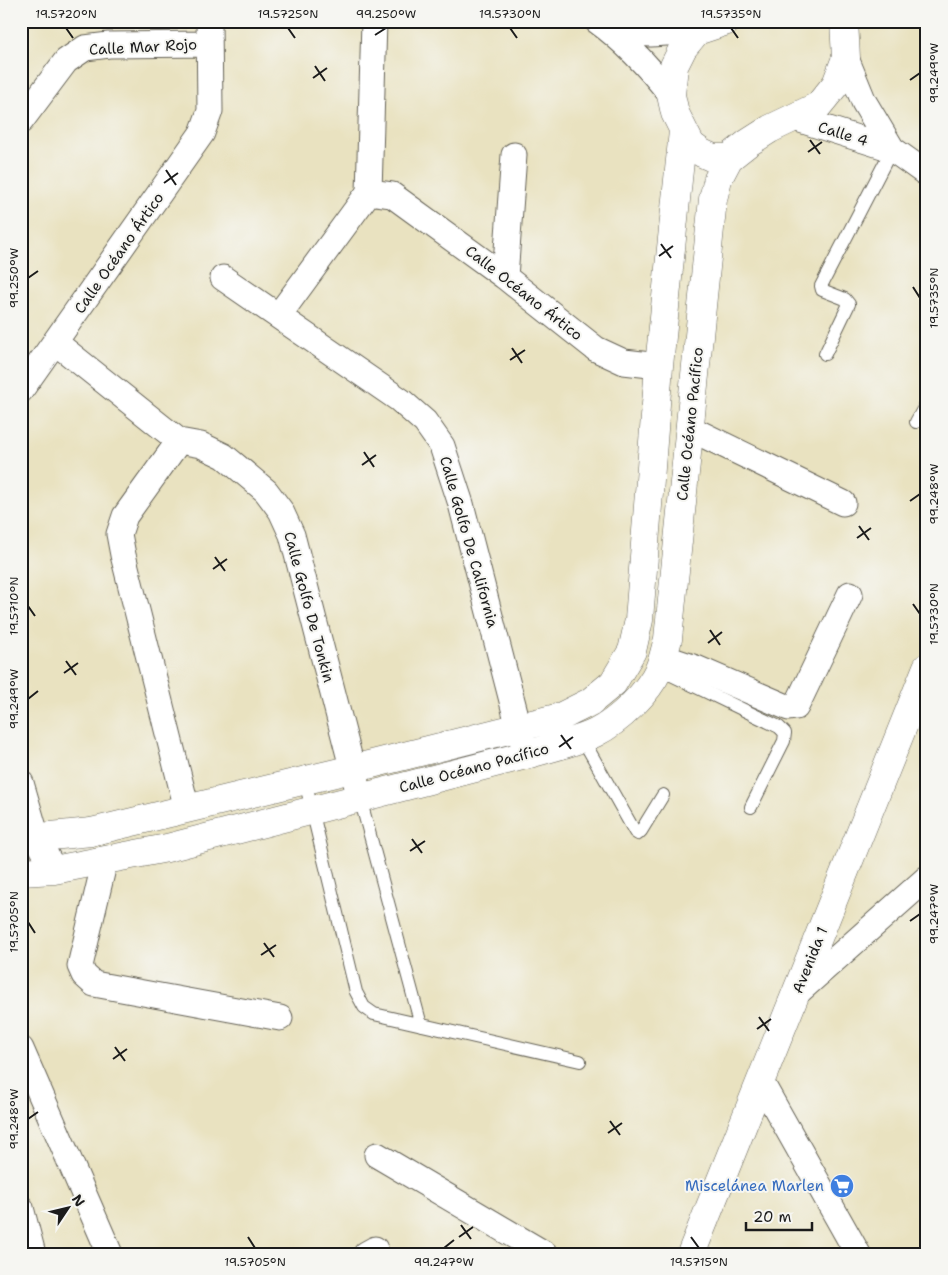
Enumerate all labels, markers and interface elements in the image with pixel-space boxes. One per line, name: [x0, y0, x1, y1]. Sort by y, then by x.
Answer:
text: 19.5720°N: [35, 6, 97, 22]
text: 19.5725°N: [258, 6, 318, 22]
text: 99.250°W: [356, 6, 416, 22]
text: 19.5730°N: [479, 6, 541, 22]
text: 19.5735°N: [701, 6, 761, 22]
street label: Calle Mar Rojo: [88, 34, 198, 60]
text: 99.249°W: [926, 43, 942, 103]
street label: Calle 4: [816, 117, 870, 151]
street label: Calle Océano Ártico: [69, 188, 168, 318]
street label: Calle Océano Ártico: [461, 240, 587, 345]
text: 99.250°W: [6, 248, 22, 308]
text: 19.5735°N: [926, 268, 942, 328]
street label: Calle Océano Pacífico: [672, 346, 708, 502]
street label: Calle Golfo De California: [435, 454, 503, 631]
text: 99.248°W: [926, 464, 942, 524]
street label: Calle Golfo De Tonkin: [279, 529, 339, 685]
text: 19.5710°N: [6, 577, 22, 635]
text: 19.5730°N: [926, 583, 942, 645]
text: 99.249°W: [6, 669, 22, 729]
street label: Calle Océano Pacífico: [397, 738, 551, 798]
text: 99.247°W: [926, 884, 942, 944]
text: 19.5705°N: [6, 891, 22, 953]
street label: Avenida 1: [788, 924, 832, 996]
text: 99.248°W: [6, 1089, 22, 1149]
supermarket icon: Miscelánea Marlen: [829, 1173, 855, 1199]
place label: Miscelánea Marlen: [685, 1176, 824, 1196]
north arrow: [42, 1182, 92, 1232]
text: N: [68, 1191, 89, 1210]
scale bar: [746, 1200, 812, 1232]
text: 20 m: [753, 1207, 792, 1227]
text: 19.5705°N: [224, 1254, 286, 1270]
text: 99.247°W: [414, 1254, 474, 1270]
text: 19.5715°N: [670, 1254, 728, 1270]

